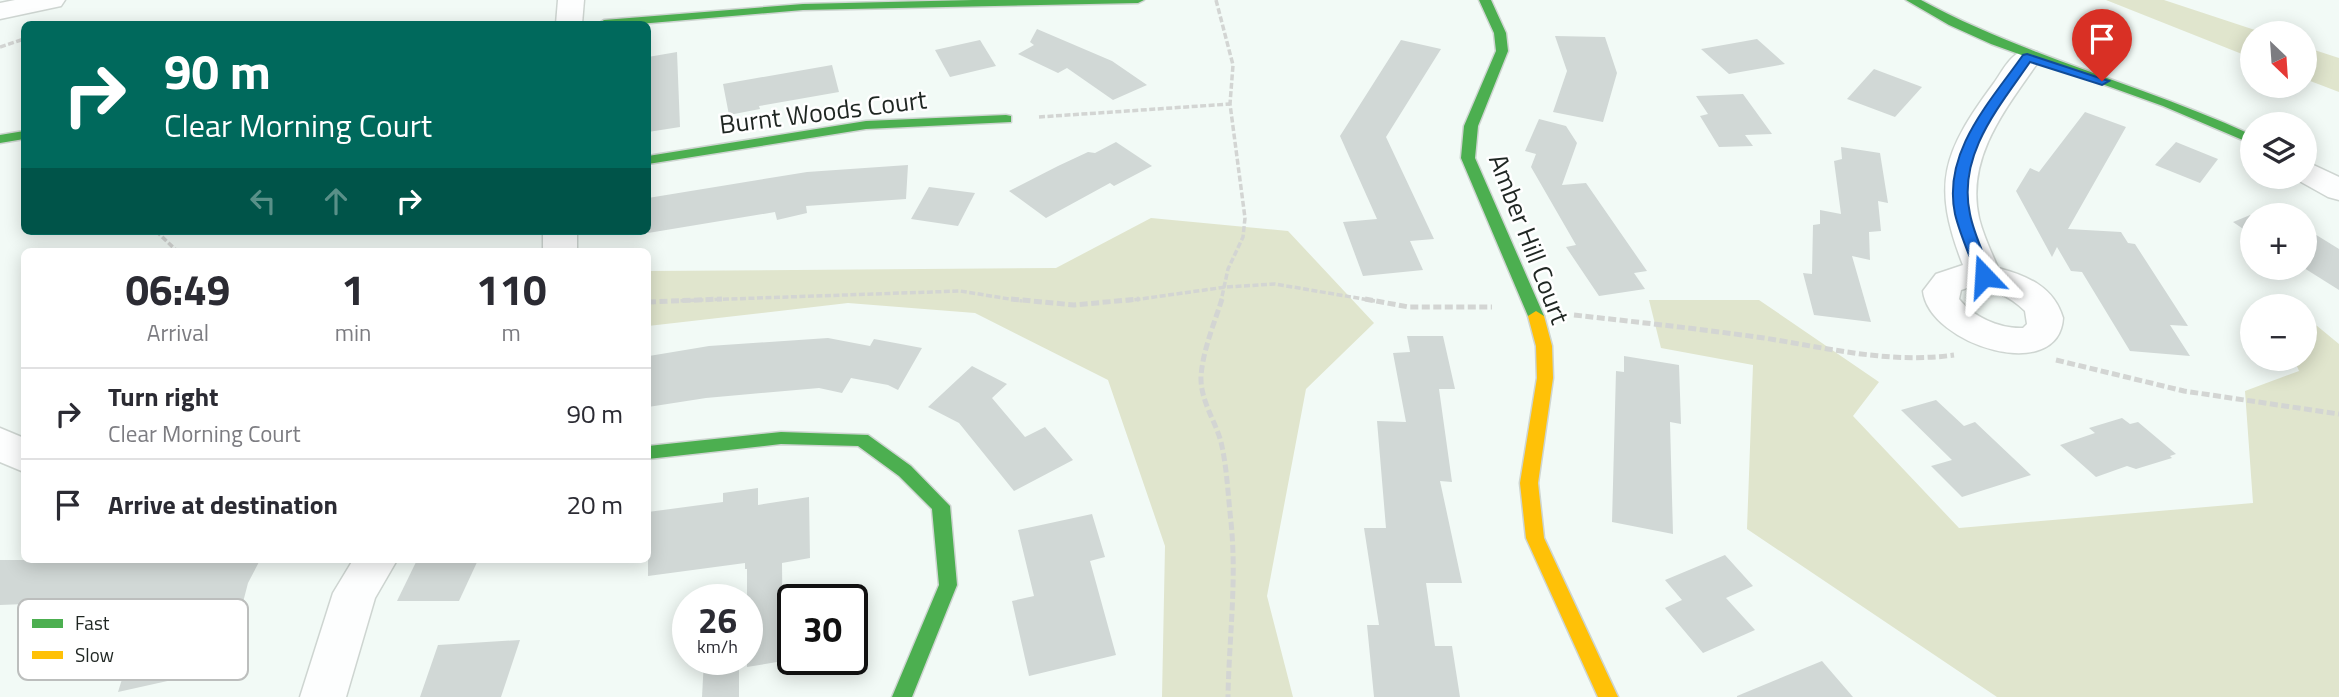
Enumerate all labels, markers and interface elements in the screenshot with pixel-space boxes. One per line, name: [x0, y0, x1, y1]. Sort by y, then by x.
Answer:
pin: [2072, 9, 2132, 81]
icon: arrive: [2083, 20, 2121, 58]
north arrow: [2240, 21, 2317, 98]
map controls: [2240, 21, 2317, 371]
text: 90 m: [164, 33, 271, 108]
icon: right: [49, 49, 140, 140]
street label: Burnt Woods Court: [717, 79, 929, 144]
text: Clear Morning Court: [164, 101, 432, 149]
button: layers: [2240, 112, 2317, 189]
street label: Amber Hill Court: [1479, 148, 1580, 329]
icon: left: [244, 182, 282, 220]
icon: ahead: [317, 182, 355, 220]
icon: right: [390, 182, 428, 220]
button: +: [2240, 203, 2317, 280]
position arrow: [1947, 239, 2021, 313]
text: 06:49: [125, 257, 230, 321]
text: 1: [341, 257, 365, 321]
text: 110: [476, 257, 546, 321]
button: −: [2240, 294, 2317, 371]
text: Arrival: [147, 315, 209, 350]
text: min: [335, 315, 371, 350]
text: m: [502, 315, 521, 350]
text: Turn right: [108, 377, 219, 416]
text: 90 m: [566, 394, 623, 433]
icon: right: [49, 395, 87, 433]
text: Clear Morning Court: [108, 416, 301, 451]
text: Arrive at destination: [108, 485, 338, 524]
text: 20 m: [566, 485, 623, 524]
icon: arrive: [49, 486, 87, 524]
speed limit sign: 30: [777, 584, 868, 675]
text: 26: [698, 593, 737, 647]
legend: [18, 599, 248, 680]
text: Fast: [75, 608, 110, 637]
text: km/h: [697, 633, 738, 660]
text: Slow: [75, 640, 114, 669]

